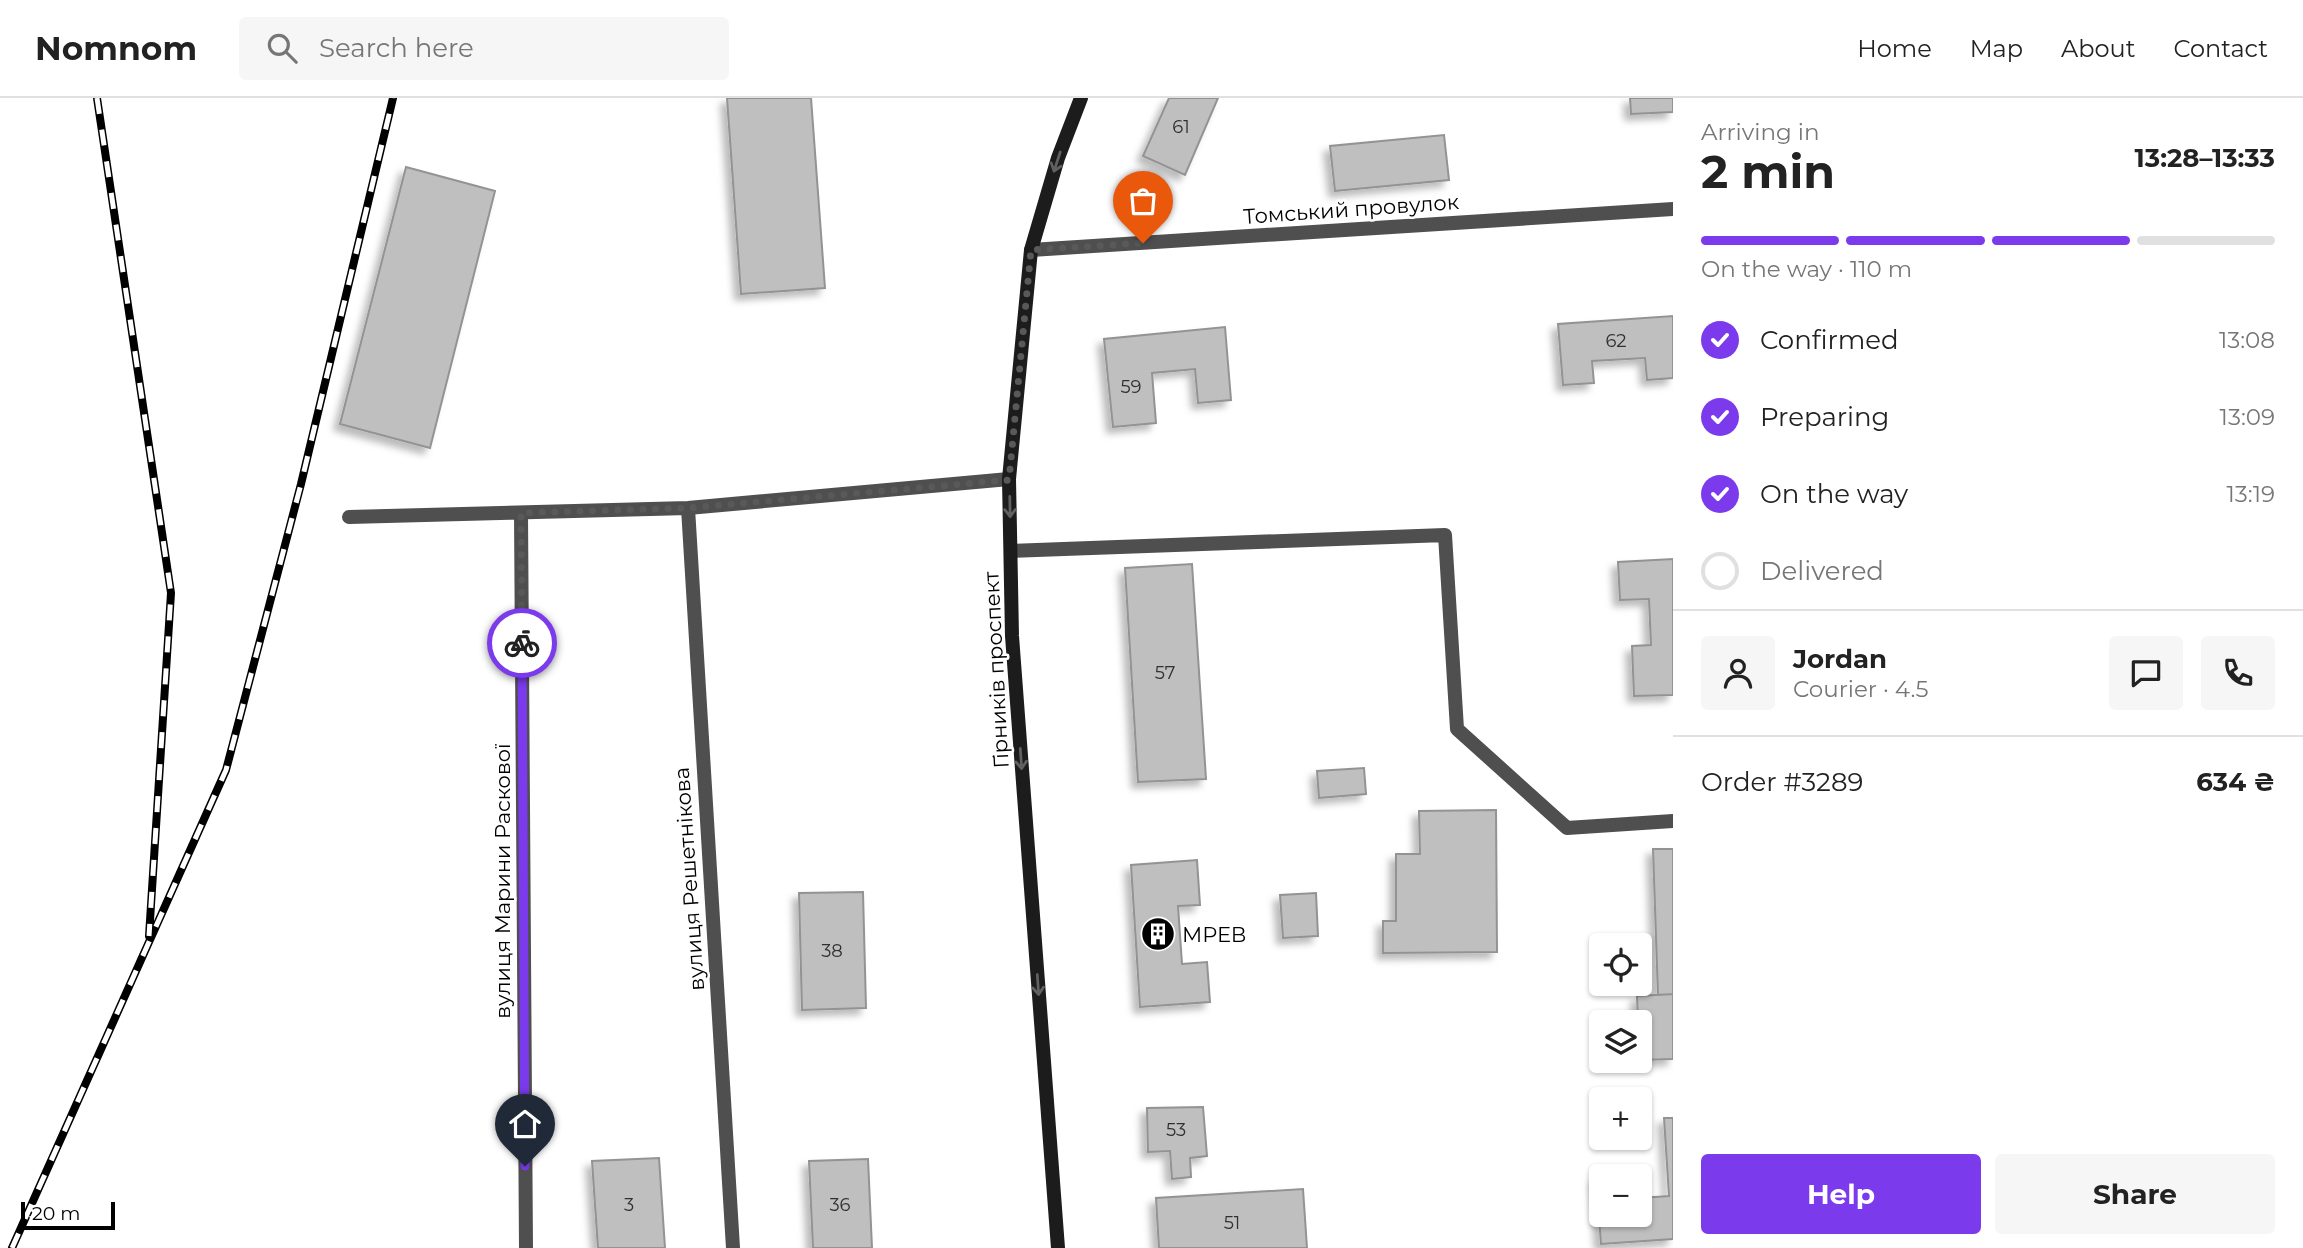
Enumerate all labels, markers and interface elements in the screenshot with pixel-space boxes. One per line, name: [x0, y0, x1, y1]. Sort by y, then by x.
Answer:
search box: [239, 17, 729, 80]
text: Nomnom: [35, 28, 197, 68]
icon: search: [263, 29, 301, 67]
text: Search here: [319, 32, 474, 64]
text: Home: [1857, 34, 1932, 63]
text: Map: [1970, 34, 2023, 63]
text: About: [2061, 34, 2135, 63]
text: Contact: [2173, 34, 2268, 63]
house number: 61: [1172, 116, 1190, 138]
text: Arriving in: [1701, 118, 1820, 146]
text: 13:28–13:33: [2135, 142, 2275, 174]
text: 2 min: [1701, 143, 1835, 200]
one-way arrow: [1050, 150, 1062, 172]
pin: [1113, 171, 1173, 243]
icon: bag: [1124, 182, 1162, 220]
street label: Томський провулок: [1242, 189, 1460, 229]
text: On the way · 110 m: [1701, 255, 1912, 283]
icon: check: [1701, 321, 1739, 359]
text: Confirmed: [1760, 324, 1899, 356]
text: 13:08: [2219, 326, 2275, 354]
house number: 62: [1605, 330, 1627, 352]
house number: 59: [1120, 376, 1142, 398]
icon: check: [1701, 398, 1739, 436]
text: Preparing: [1760, 401, 1889, 433]
text: 13:09: [2220, 403, 2275, 431]
icon: check: [1701, 475, 1739, 513]
text: On the way: [1760, 478, 1908, 510]
text: 13:19: [2227, 480, 2275, 508]
one-way arrow: [1003, 495, 1017, 518]
text: Delivered: [1760, 555, 1884, 587]
street label: Гірників проспект: [978, 571, 1014, 769]
courier: [487, 608, 557, 678]
icon: bike: [503, 624, 541, 662]
button: person: [1701, 636, 1775, 710]
button: chat: [2109, 636, 2183, 710]
button: phone: [2201, 636, 2275, 710]
text: Jordan: [1793, 643, 1887, 675]
house number: 57: [1155, 662, 1175, 684]
text: Courier · 4.5: [1793, 675, 1928, 703]
street label: вулиця Марини Раскової: [490, 743, 515, 1019]
one-way arrow: [1015, 747, 1028, 769]
street label: вулиця Решетнікова: [669, 766, 709, 992]
text: Order #3289: [1701, 766, 1863, 798]
text: 634 ₴: [2196, 766, 2275, 798]
building icon: МРЕВ: [1139, 915, 1177, 953]
place label: МРЕВ: [1182, 922, 1246, 947]
map controls: [1589, 933, 1652, 1227]
button: locate: [1589, 933, 1652, 996]
house number: 38: [821, 940, 843, 962]
one-way arrow: [1032, 974, 1045, 997]
button: layers: [1589, 1010, 1652, 1073]
button: +: [1589, 1087, 1652, 1150]
pin: [495, 1094, 555, 1166]
icon: home: [506, 1105, 544, 1143]
house number: 53: [1166, 1119, 1186, 1141]
button: Help: [1701, 1154, 1981, 1234]
button: Share: [1995, 1154, 2275, 1234]
button: −: [1589, 1164, 1652, 1227]
house number: 3: [624, 1194, 634, 1216]
house number: 36: [829, 1194, 851, 1216]
scale bar: [21, 1199, 116, 1231]
text: 20 m: [32, 1202, 80, 1225]
house number: 51: [1224, 1212, 1240, 1234]

